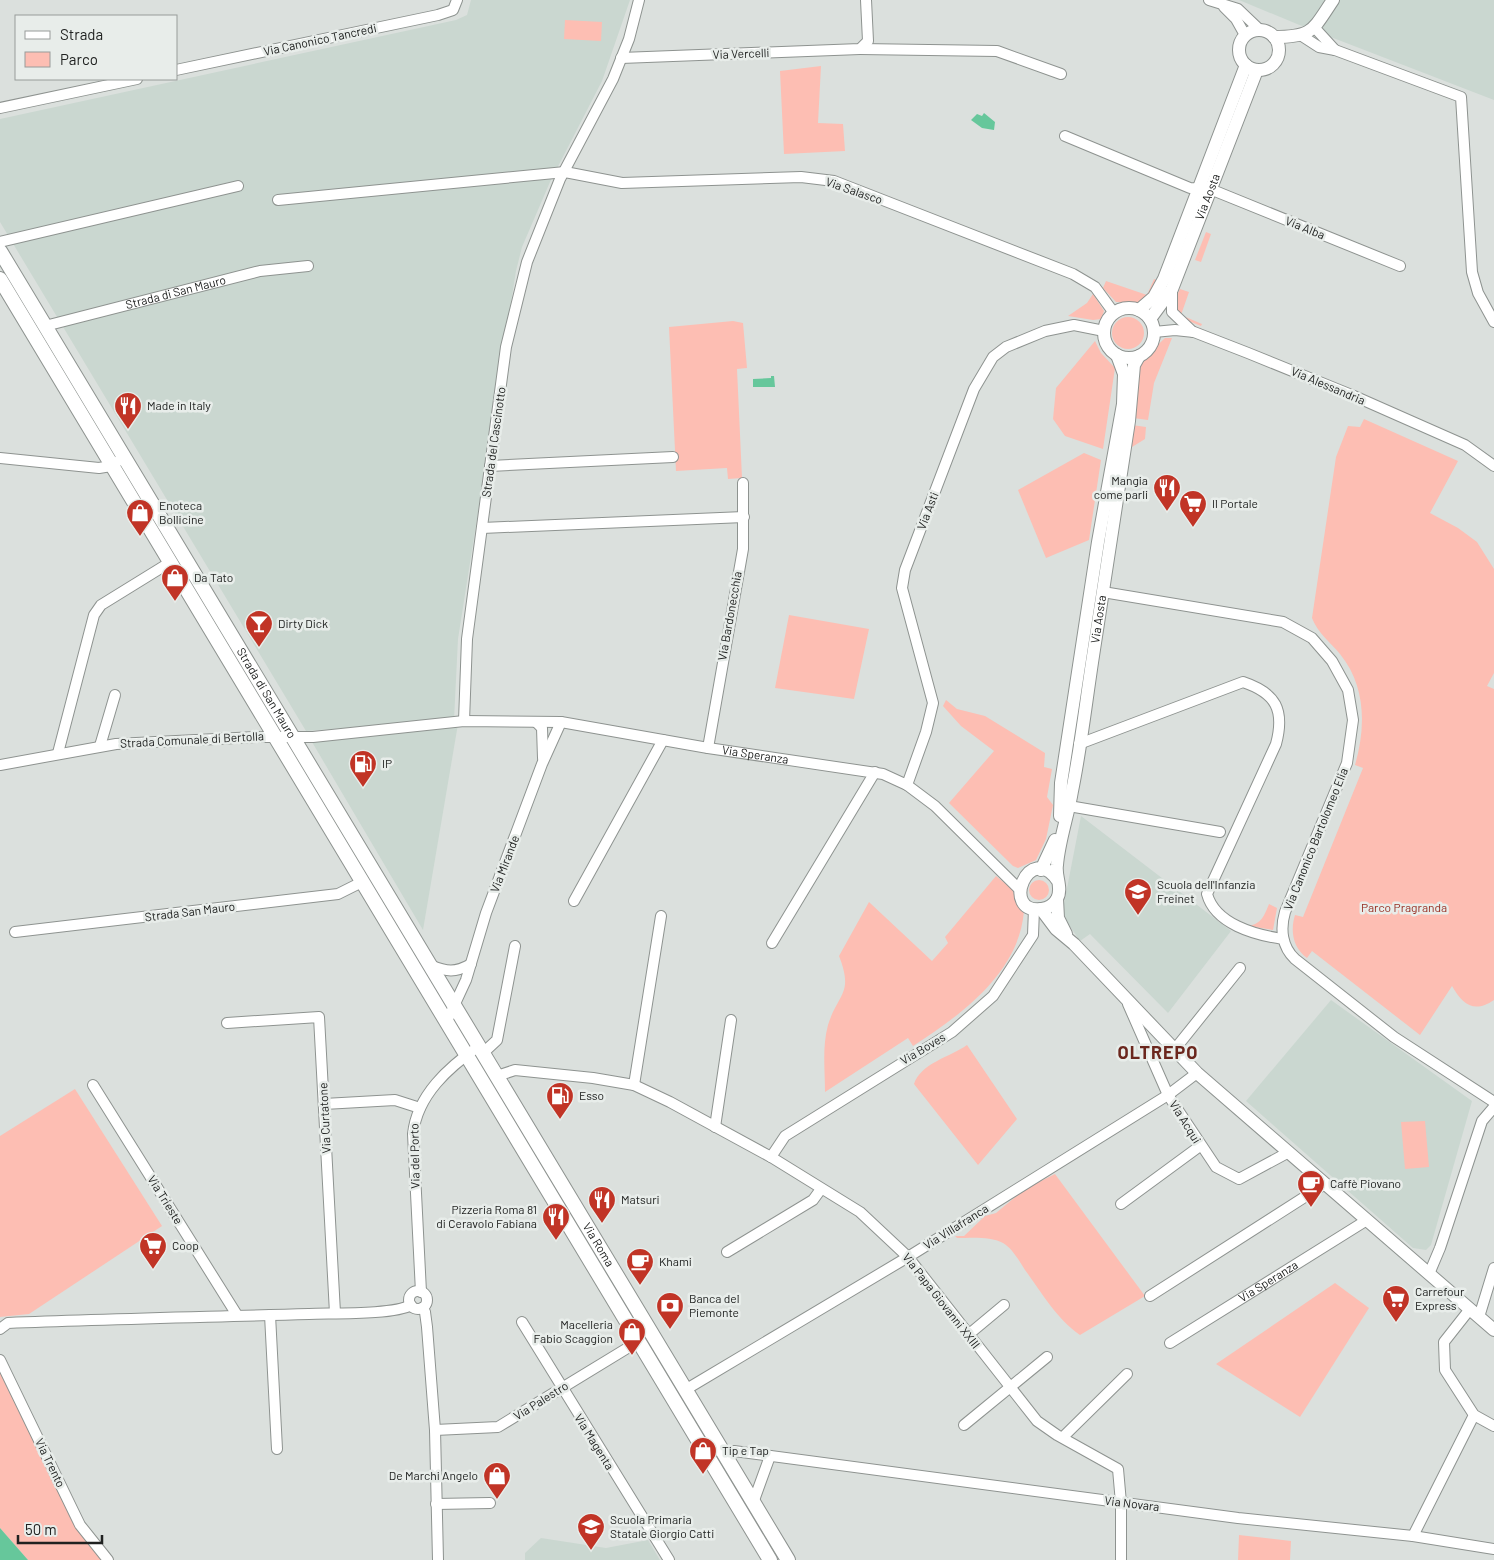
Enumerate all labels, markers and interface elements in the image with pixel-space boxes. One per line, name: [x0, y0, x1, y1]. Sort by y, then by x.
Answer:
legend: [15, 15, 178, 80]
street label: Via Canonico Tancredi: [262, 20, 378, 58]
text: Strada: [60, 25, 103, 43]
street label: Via Vercelli: [712, 45, 770, 61]
text: Parco: [60, 50, 98, 68]
street label: Via Aosta: [1191, 171, 1222, 222]
street label: Via Salasco: [824, 174, 885, 206]
street label: Via Alba: [1284, 213, 1327, 241]
street label: Strada di San Mauro: [124, 272, 227, 311]
street label: Via Alessandria: [1289, 363, 1367, 407]
street label: Strada del Cascinotto: [478, 386, 508, 498]
restaurant icon: Made in Italy: [113, 391, 143, 430]
place label: Made in Italy: [147, 398, 211, 412]
place label: Mangia come parli: [1094, 473, 1148, 501]
restaurant icon: Mangia come parli: [1152, 473, 1182, 512]
supermarket icon: Il Portale: [1178, 489, 1208, 528]
street label: Via Asti: [914, 490, 941, 531]
place label: Il Portale: [1212, 496, 1258, 510]
shop icon: Enoteca Bollicine: [125, 498, 155, 537]
place label: Enoteca Bollicine: [159, 498, 204, 526]
shop icon: Da Tato: [160, 563, 190, 602]
place label: Da Tato: [194, 570, 233, 584]
street label: Via Bardonecchia: [714, 570, 744, 662]
street label: Via Aosta: [1087, 594, 1108, 644]
bar icon: Dirty Dick: [244, 609, 274, 648]
place label: Dirty Dick: [278, 616, 328, 630]
street label: Strada di San Mauro: [234, 645, 300, 740]
street label: Strada Comunale di Bertolla: [120, 728, 264, 750]
street label: Via Speranza: [721, 742, 790, 766]
fuel station icon: IP: [348, 749, 378, 788]
place label: IP: [382, 756, 392, 770]
street label: Via Canonico Bartolomeo Elia: [1280, 765, 1350, 912]
street label: Via Mirande: [487, 833, 521, 894]
school or university icon: Scuola dell'Infanzia Freinet: [1123, 877, 1153, 916]
place label: Scuola dell'Infanzia Freinet: [1157, 877, 1255, 905]
street label: Strada San Mauro: [144, 899, 236, 923]
park label: Parco Pragranda: [1361, 900, 1447, 914]
street label: Via Boves: [897, 1029, 948, 1067]
district label: OLTREPO: [1118, 1041, 1199, 1063]
fuel station icon: Esso: [545, 1081, 575, 1120]
street label: Via Curtatone: [315, 1082, 333, 1154]
place label: Esso: [579, 1088, 604, 1102]
street label: Via Acqui: [1167, 1097, 1205, 1146]
street label: Via del Porto: [406, 1123, 422, 1189]
cafe icon: Caffè Piovano: [1296, 1169, 1326, 1208]
street label: Via Trieste: [145, 1172, 186, 1226]
place label: Caffè Piovano: [1330, 1176, 1401, 1190]
restaurant icon: Matsuri: [587, 1185, 617, 1224]
place label: Matsuri: [621, 1192, 660, 1206]
street label: Via Villafranca: [920, 1201, 991, 1252]
place label: Pizzeria Roma 81 di Ceravolo Fabiana: [436, 1202, 537, 1230]
restaurant icon: Pizzeria Roma 81 di Ceravolo Fabiana: [541, 1202, 571, 1241]
street label: Via Roma: [581, 1220, 618, 1269]
supermarket icon: Coop: [138, 1231, 168, 1270]
place label: Coop: [172, 1238, 199, 1252]
cafe icon: Khami: [625, 1247, 655, 1286]
street label: Via Papa Giovanni XXIII: [900, 1250, 983, 1351]
place label: Khami: [659, 1254, 692, 1268]
street label: Via Speranza: [1236, 1257, 1300, 1304]
supermarket icon: Carrefour Express: [1381, 1284, 1411, 1323]
place label: Carrefour Express: [1415, 1284, 1465, 1312]
bank icon: Banca del Piemonte: [655, 1291, 685, 1330]
place label: Banca del Piemonte: [689, 1291, 739, 1319]
place label: Macelleria Fabio Scaggion: [534, 1317, 613, 1345]
shop icon: Macelleria Fabio Scaggion: [617, 1317, 647, 1356]
street label: Via Palestro: [511, 1378, 570, 1422]
street label: Via Magenta: [572, 1411, 618, 1472]
street label: Via Trento: [33, 1436, 69, 1489]
shop icon: Tip e Tap: [688, 1436, 718, 1475]
place label: Tip e Tap: [722, 1443, 769, 1457]
shop icon: De Marchi Angelo: [482, 1461, 512, 1500]
place label: De Marchi Angelo: [389, 1468, 478, 1482]
street label: Via Novara: [1104, 1493, 1160, 1513]
scale bar: [18, 1512, 101, 1544]
school or university icon: Scuola Primaria Statale Giorgio Catti: [576, 1512, 606, 1551]
place label: Scuola Primaria Statale Giorgio Catti: [610, 1512, 714, 1540]
text: 50 m: [25, 1520, 57, 1538]

